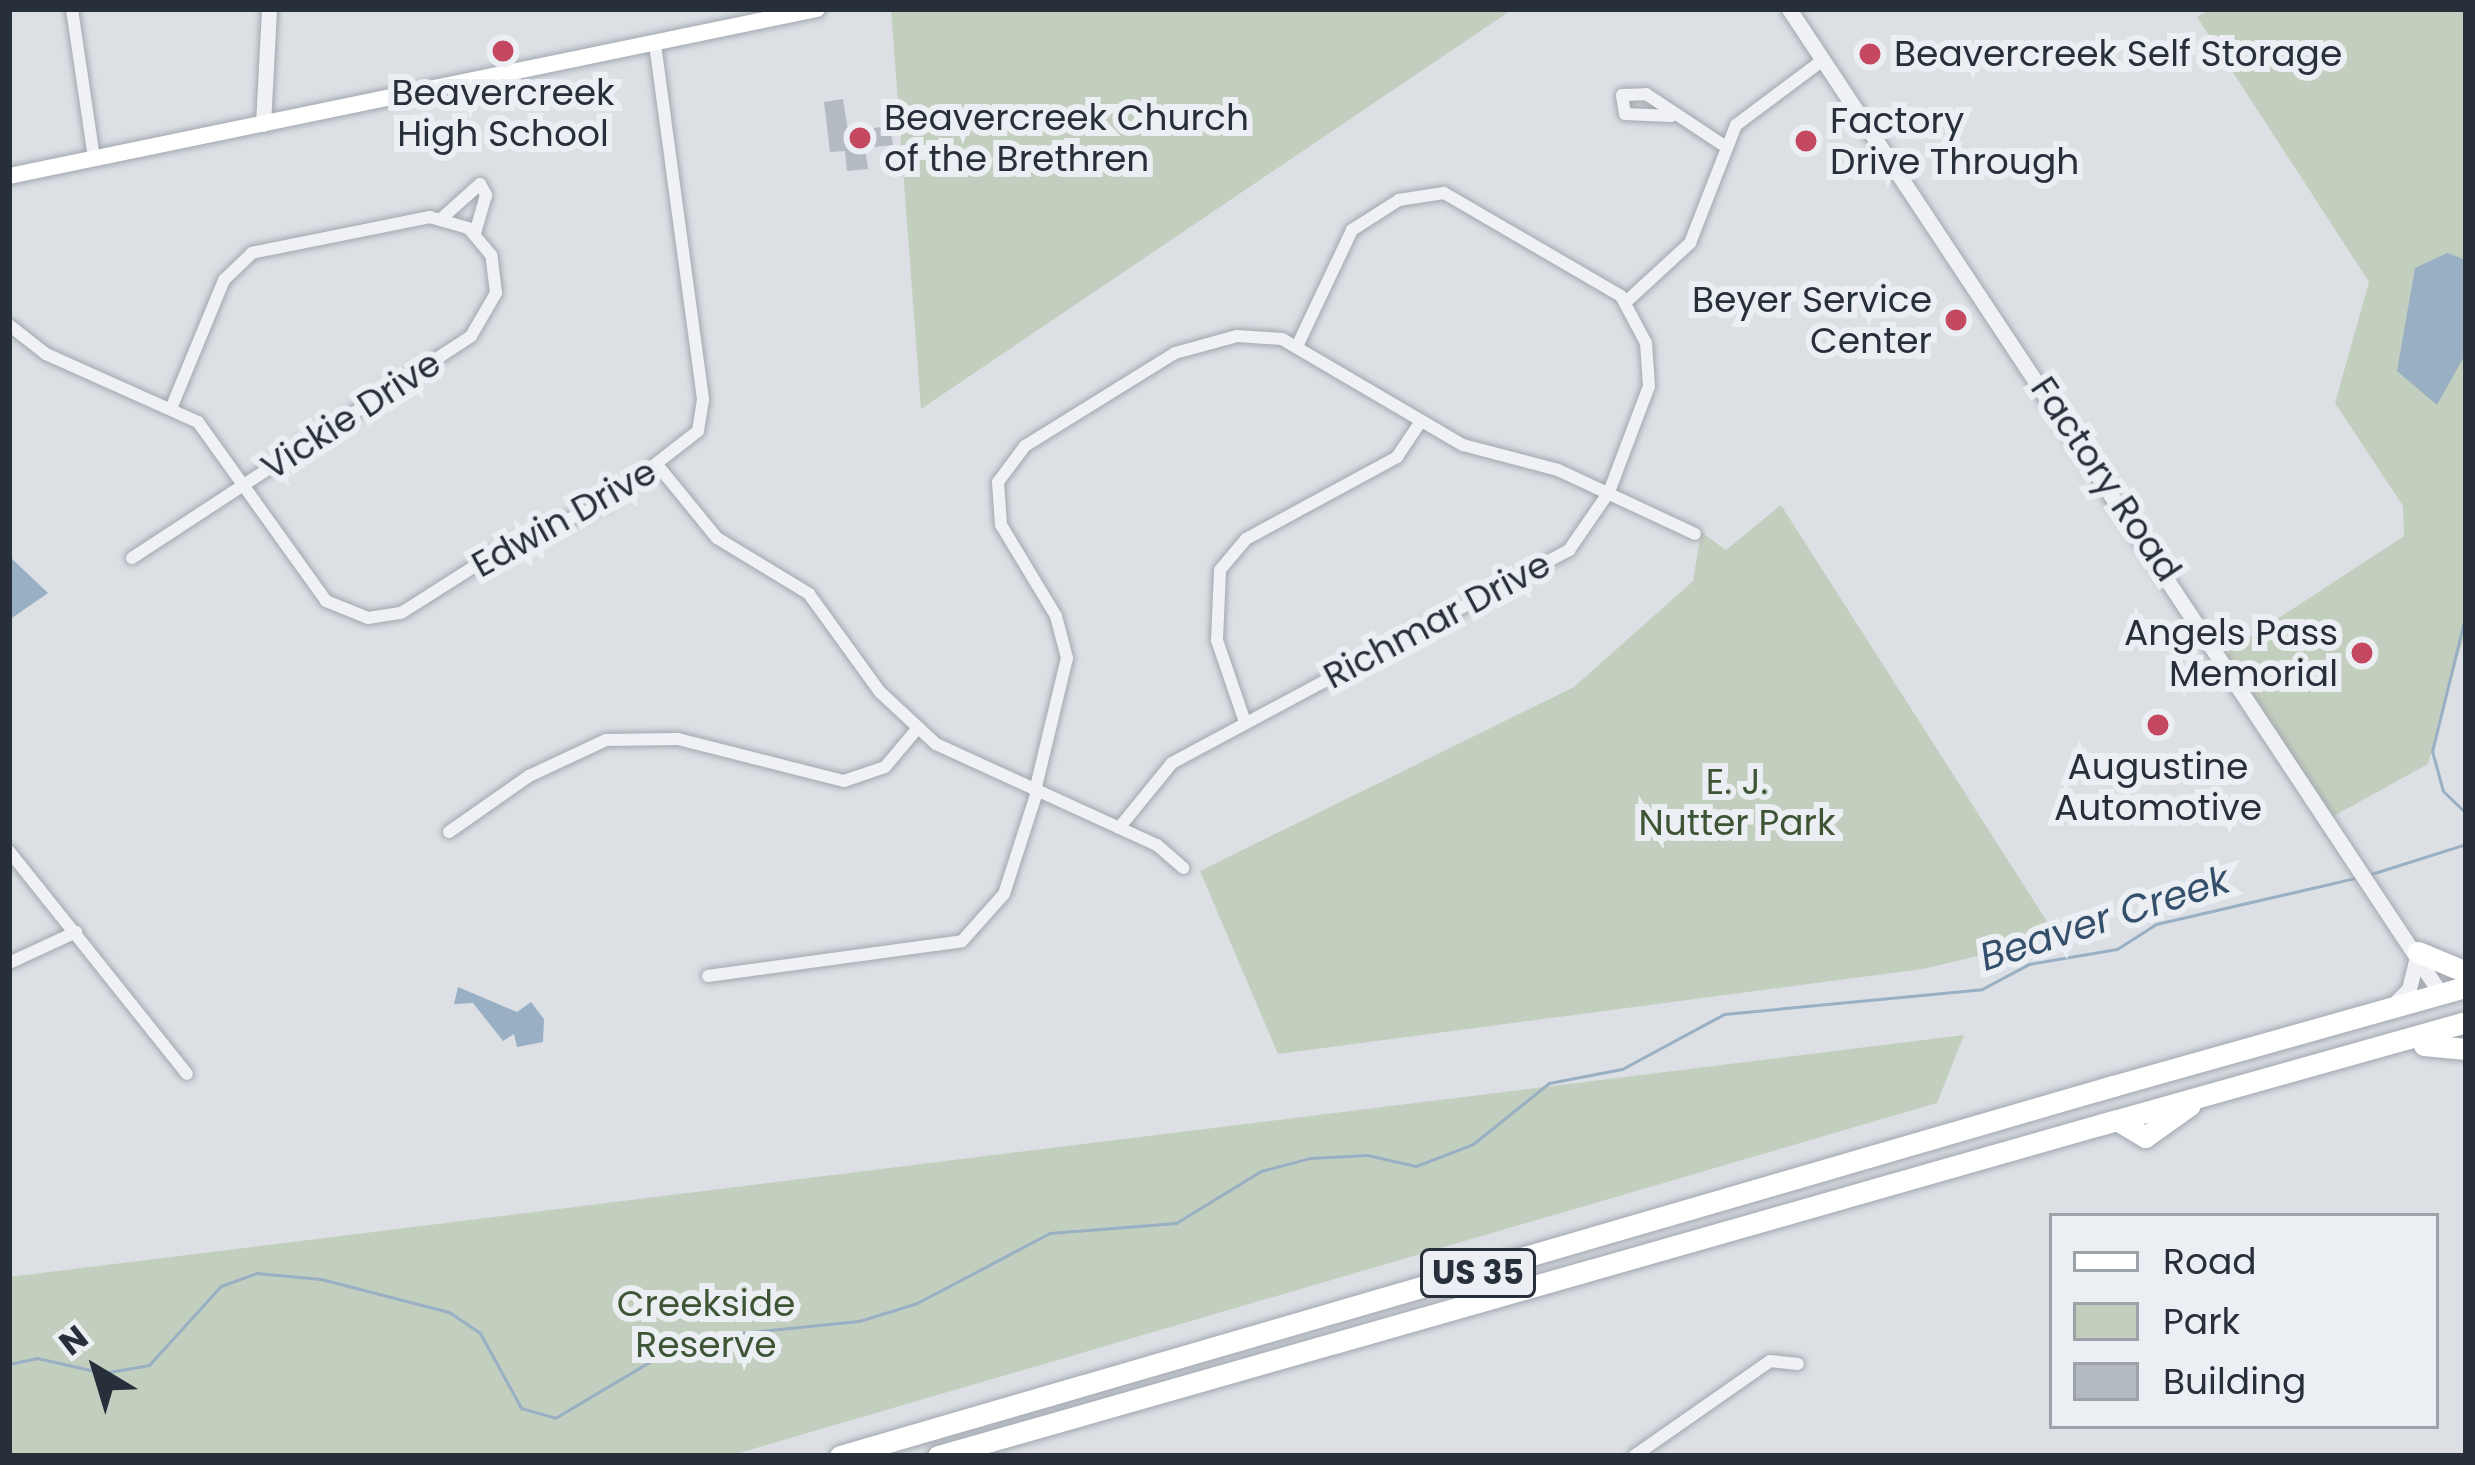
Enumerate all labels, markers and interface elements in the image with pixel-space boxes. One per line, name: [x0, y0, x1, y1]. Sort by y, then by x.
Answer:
place label: Beavercreek Self Storage: [1894, 32, 2342, 76]
marker: Beavercreek High School: [490, 38, 516, 64]
marker: Beavercreek Self Storage: [1857, 41, 1883, 67]
place label: Beavercreek High School: [391, 70, 615, 155]
place label: Beavercreek Church of the Brethren: [884, 95, 1249, 180]
place label: Factory Drive Through: [1830, 98, 2079, 183]
marker: Beavercreek Church of the Brethren: [847, 125, 873, 151]
marker: Factory Drive Through: [1793, 128, 1819, 154]
place label: Beyer Service Center: [1692, 277, 1932, 362]
marker: Beyer Service Center: [1943, 307, 1969, 333]
street label: Vickie Drive: [253, 341, 449, 489]
street label: Factory Road: [2022, 369, 2190, 589]
street label: Edwin Drive: [464, 450, 664, 586]
street label: Richmar Drive: [1316, 542, 1558, 698]
place label: Angels Pass Memorial: [2124, 610, 2338, 695]
marker: Angels Pass Memorial: [2349, 640, 2375, 666]
marker: Augustine Automotive: [2145, 712, 2171, 738]
place label: Augustine Automotive: [2054, 744, 2262, 829]
park label: E. J. Nutter Park: [1638, 759, 1836, 844]
water label: Beaver Creek: [1974, 857, 2236, 981]
legend: [2049, 1213, 2439, 1429]
text: Road: [2163, 1236, 2257, 1287]
road number: US 35: [1418, 1246, 1538, 1300]
park label: Creekside Reserve: [617, 1281, 795, 1366]
text: Park: [2163, 1296, 2240, 1347]
north arrow: [36, 1309, 156, 1429]
text: N: [49, 1314, 98, 1366]
text: Building: [2163, 1356, 2306, 1407]

